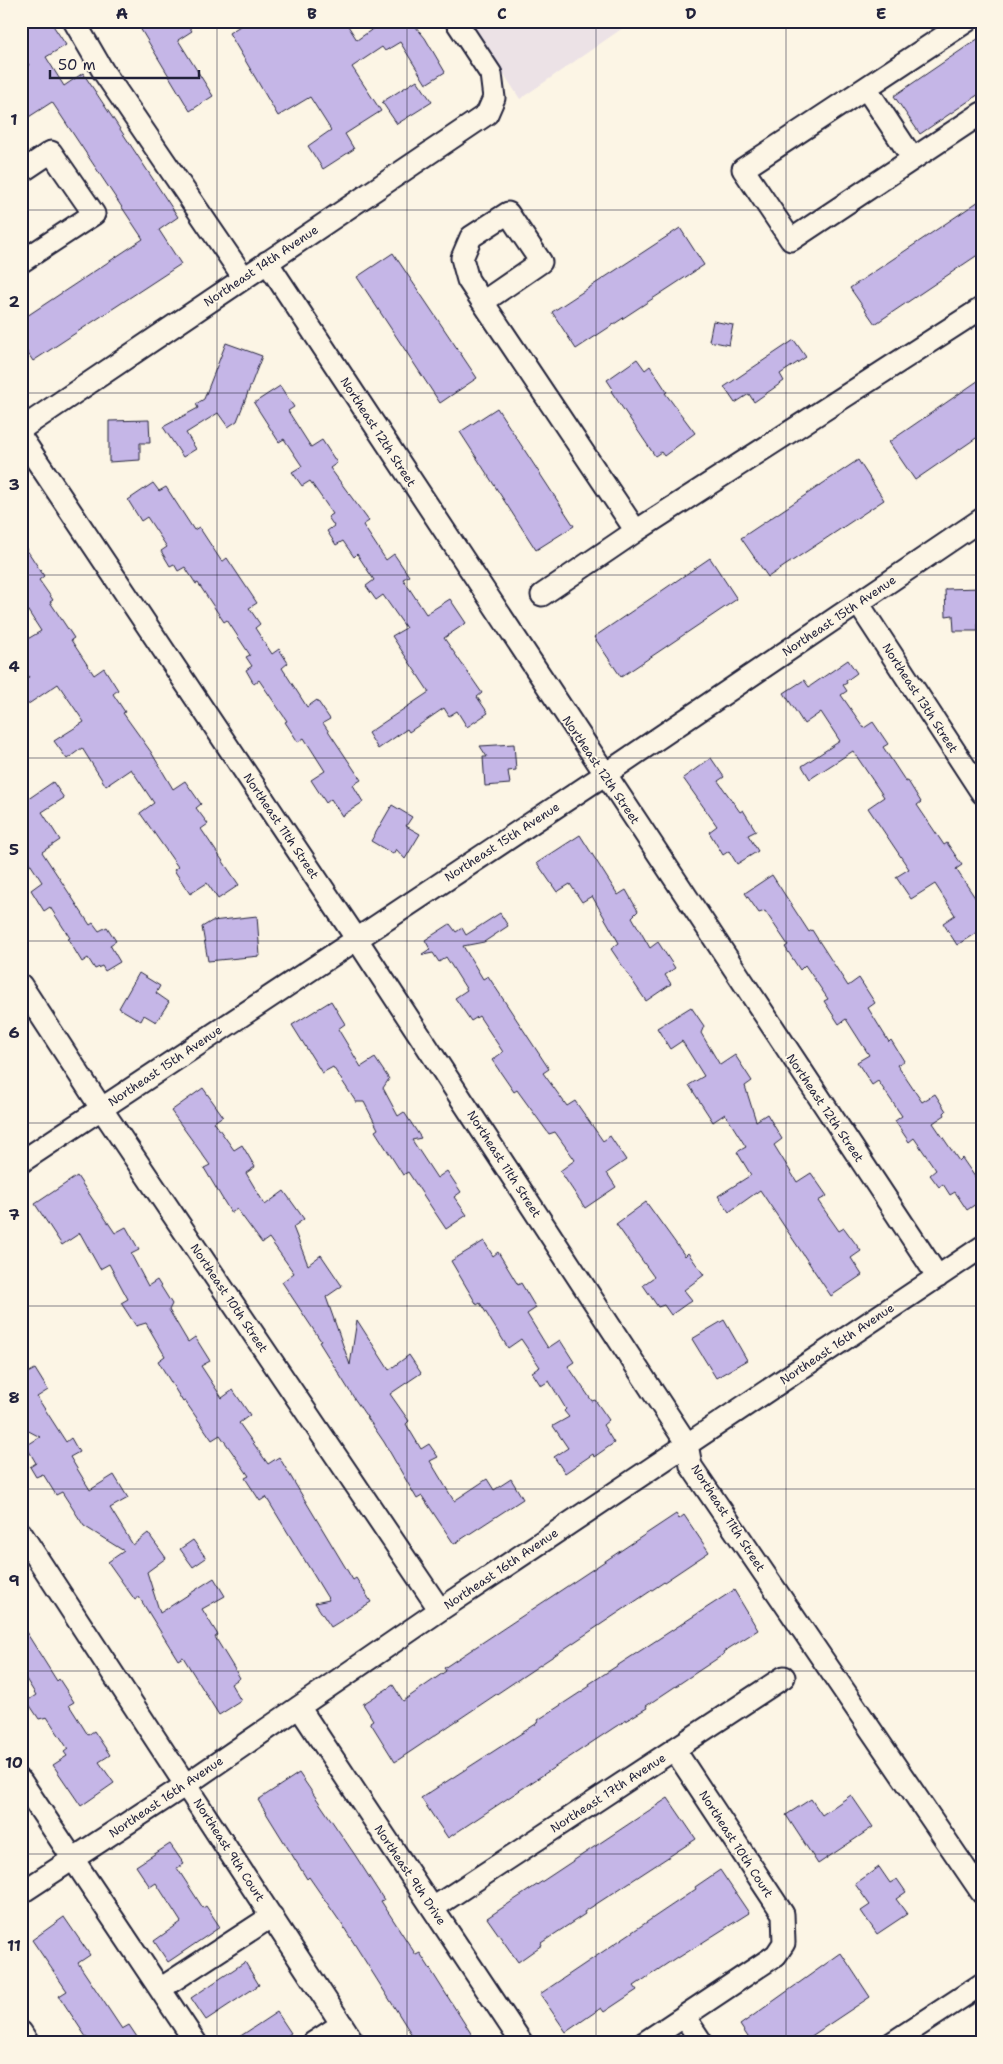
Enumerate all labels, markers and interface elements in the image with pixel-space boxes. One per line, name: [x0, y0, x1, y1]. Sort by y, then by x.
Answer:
text: A: [116, 3, 128, 24]
text: B: [307, 3, 317, 24]
text: C: [497, 3, 507, 24]
text: D: [685, 3, 697, 24]
text: E: [876, 3, 886, 24]
scale bar: [50, 48, 199, 80]
text: 50 m: [58, 55, 96, 75]
text: 1: [10, 109, 18, 130]
street label: Northeast 14th Avenue: [201, 222, 322, 310]
text: 2: [8, 291, 20, 312]
street label: Northeast 12th Street: [337, 374, 419, 490]
text: 3: [8, 474, 20, 495]
street label: Northeast 15th Avenue: [779, 572, 899, 660]
street label: Northeast 13th Street: [879, 640, 961, 756]
text: 4: [8, 656, 20, 677]
street label: Northeast 12th Street: [559, 713, 643, 827]
street label: Northeast 11th Street: [240, 770, 322, 882]
street label: Northeast 15th Avenue: [441, 799, 563, 885]
text: 5: [9, 839, 19, 860]
text: 6: [8, 1022, 20, 1043]
street label: Northeast 15th Avenue: [105, 1022, 225, 1110]
street label: Northeast 12th Street: [783, 1051, 867, 1165]
street label: Northeast 11th Street: [463, 1108, 545, 1220]
text: 7: [8, 1204, 20, 1225]
street label: Northeast 10th Street: [187, 1240, 271, 1356]
street label: Northeast 16th Avenue: [777, 1300, 897, 1388]
text: 8: [8, 1387, 20, 1408]
street label: Northeast 11th Street: [687, 1462, 769, 1574]
street label: Northeast 16th Avenue: [441, 1525, 561, 1613]
text: 9: [8, 1570, 20, 1591]
street label: Northeast 17th Avenue: [547, 1750, 669, 1836]
text: 10: [5, 1752, 23, 1773]
street label: Northeast 16th Avenue: [106, 1753, 226, 1841]
street label: Northeast 10th Court: [695, 1787, 777, 1901]
street label: Northeast 9th Court: [190, 1795, 268, 1905]
street label: Northeast 9th Drive: [371, 1822, 450, 1928]
text: 11: [7, 1935, 21, 1956]

